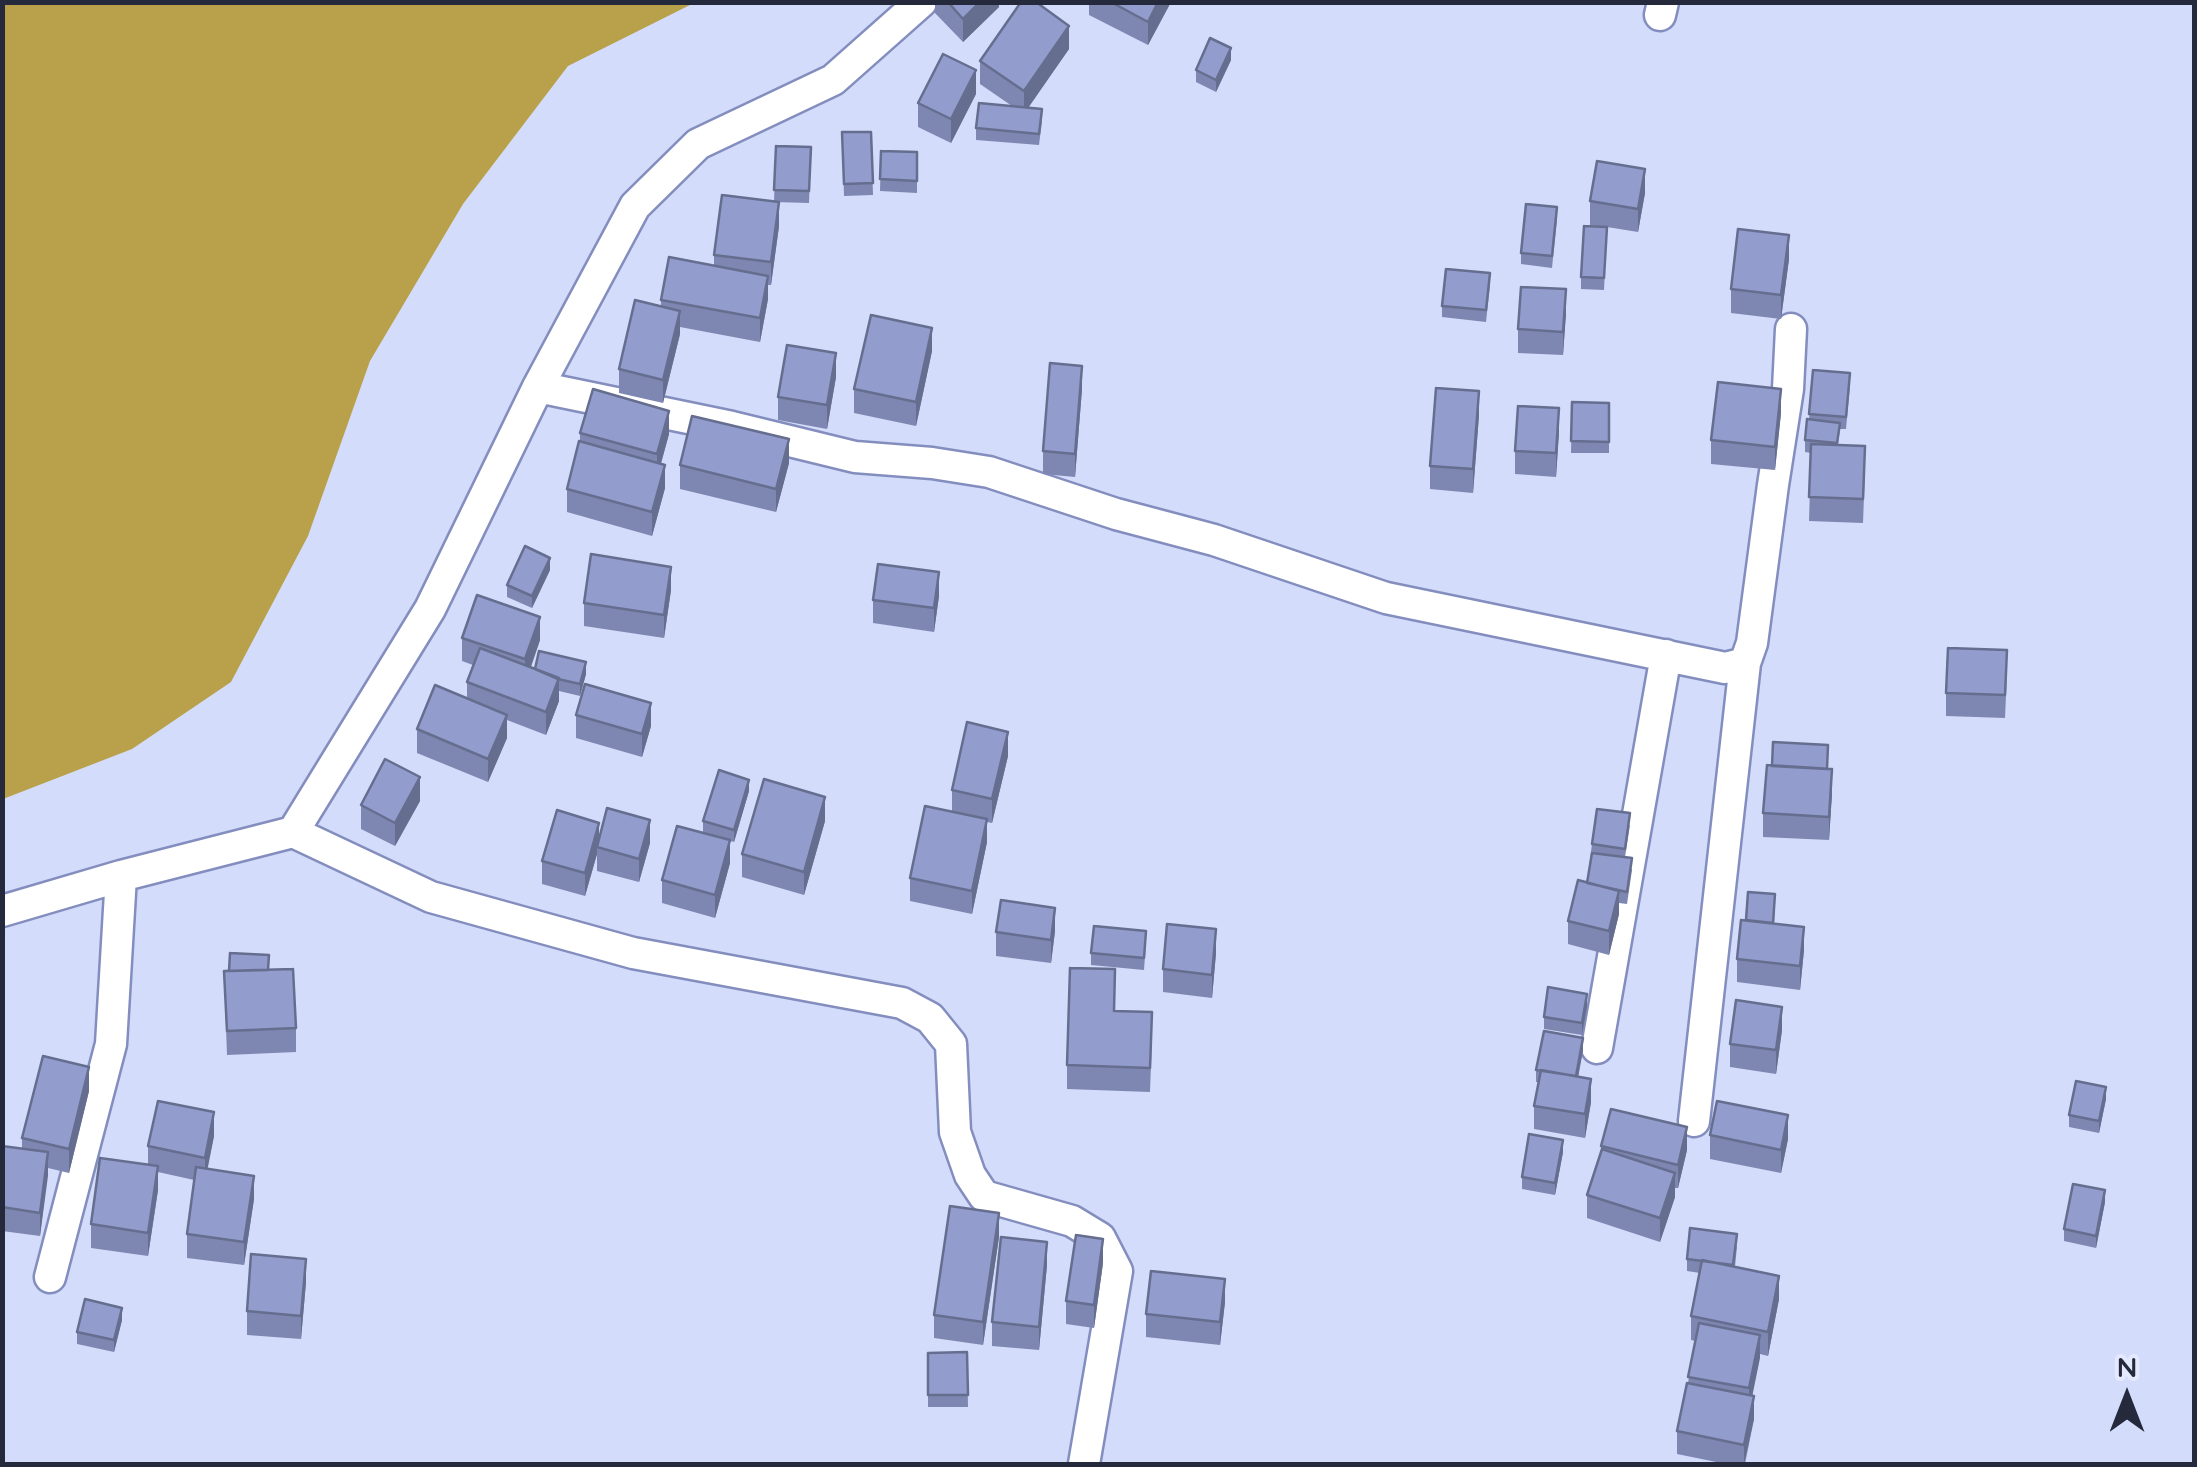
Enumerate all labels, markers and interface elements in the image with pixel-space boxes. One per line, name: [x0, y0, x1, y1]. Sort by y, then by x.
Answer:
north arrow: [2077, 1347, 2177, 1447]
text: N: [2117, 1349, 2137, 1384]

